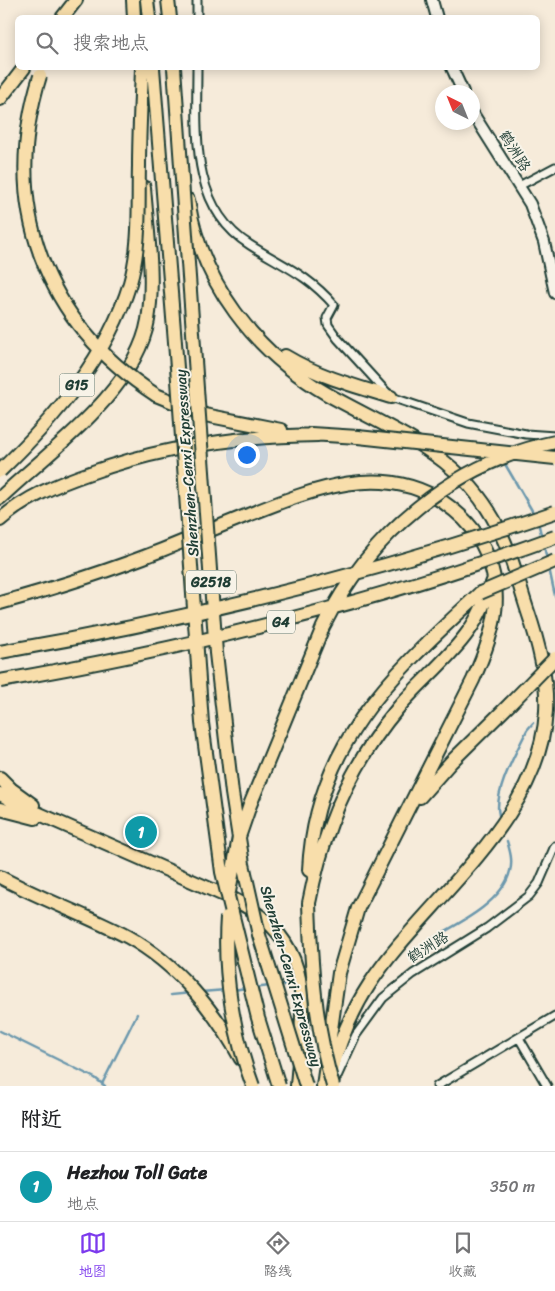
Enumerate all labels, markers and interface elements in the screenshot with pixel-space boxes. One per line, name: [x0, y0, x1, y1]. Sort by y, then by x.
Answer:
search box: [15, 15, 540, 70]
text: 搜索地点: [73, 26, 149, 59]
icon: search: [33, 29, 61, 57]
north arrow: [435, 85, 480, 130]
street label: 鹤洲路: [492, 125, 538, 177]
street label: Shenzhen-Cenxi Expressway: [167, 368, 207, 558]
road number: G15: [60, 374, 94, 396]
your location: [234, 442, 260, 468]
road number: G2518: [186, 570, 236, 594]
road number: G4: [267, 610, 295, 634]
pin: 1: [125, 813, 157, 851]
street label: Shenzhen-Cenxi Expressway: [253, 882, 329, 1070]
street label: 鹤洲路: [402, 924, 454, 970]
text: 附近: [20, 1100, 62, 1138]
text: Hezhou Toll Gate: [67, 1156, 207, 1189]
text: 1: [33, 1172, 39, 1201]
text: 350 m: [490, 1172, 535, 1201]
text: 地点: [67, 1189, 99, 1218]
tab: 地图: [79, 1229, 107, 1284]
tab: 路线: [264, 1229, 292, 1284]
tab: 收藏: [449, 1229, 477, 1284]

